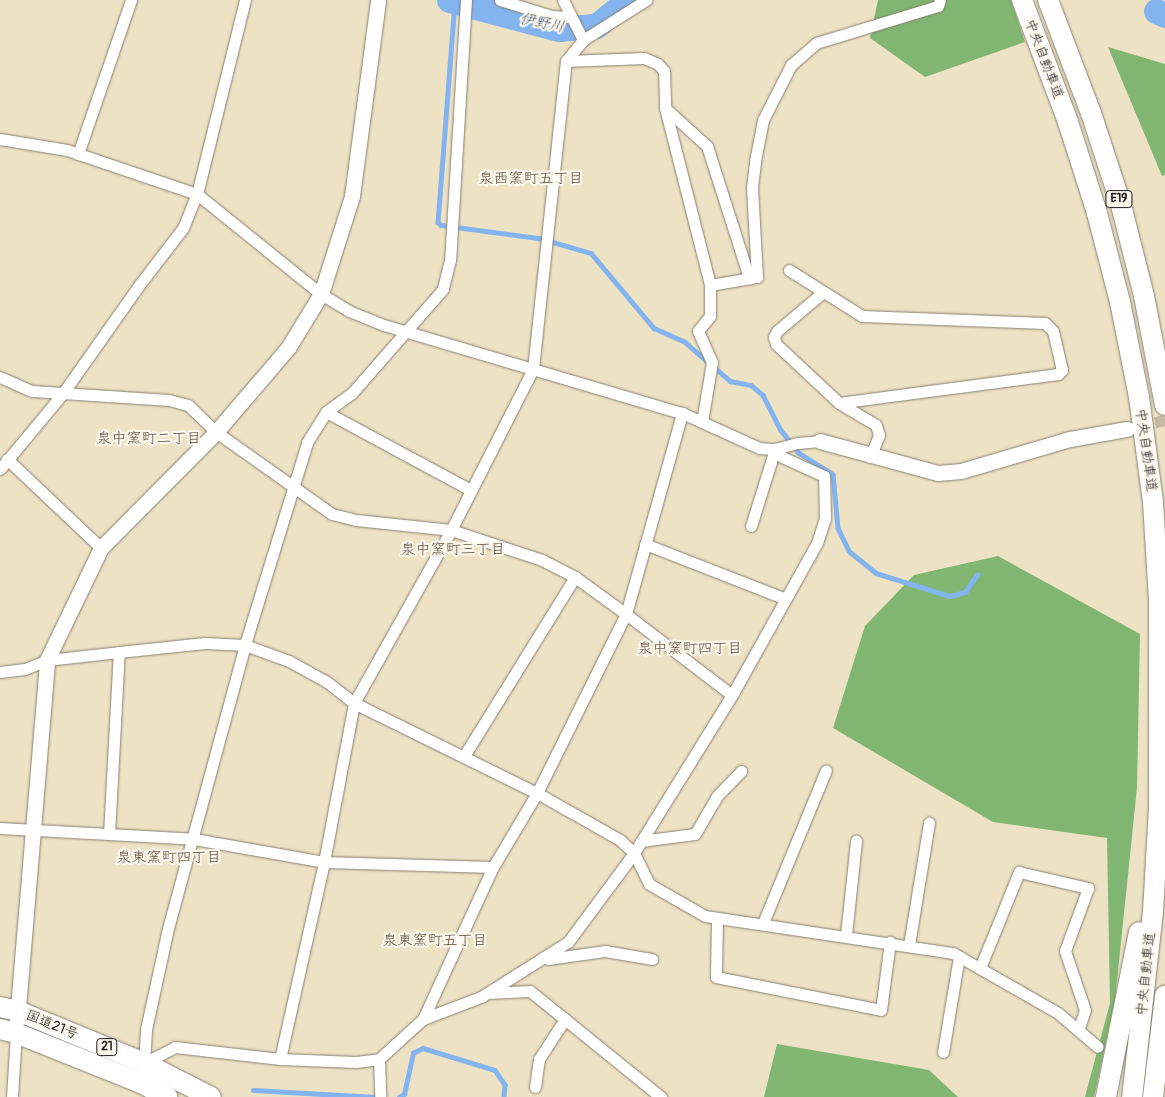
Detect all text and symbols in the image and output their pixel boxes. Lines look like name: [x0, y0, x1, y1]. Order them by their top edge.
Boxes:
water label: 伊野川: [518, 10, 566, 36]
street label: 中央自動車道: [1021, 17, 1067, 101]
district label: 泉西窯町五丁目: [479, 170, 583, 188]
road number: E19: [1105, 190, 1133, 208]
street label: 中央自動車道: [1132, 407, 1160, 493]
district label: 泉中窯町二丁目: [97, 430, 201, 448]
district label: 泉中窯町三丁目: [401, 541, 505, 559]
district label: 泉中窯町四丁目: [638, 640, 742, 658]
district label: 泉東窯町四丁目: [117, 849, 221, 867]
street label: 中央自動車道: [1133, 931, 1159, 1017]
district label: 泉東窯町五丁目: [383, 932, 487, 950]
street label: 国道21号: [23, 1007, 81, 1043]
road number: 21: [96, 1038, 118, 1056]

